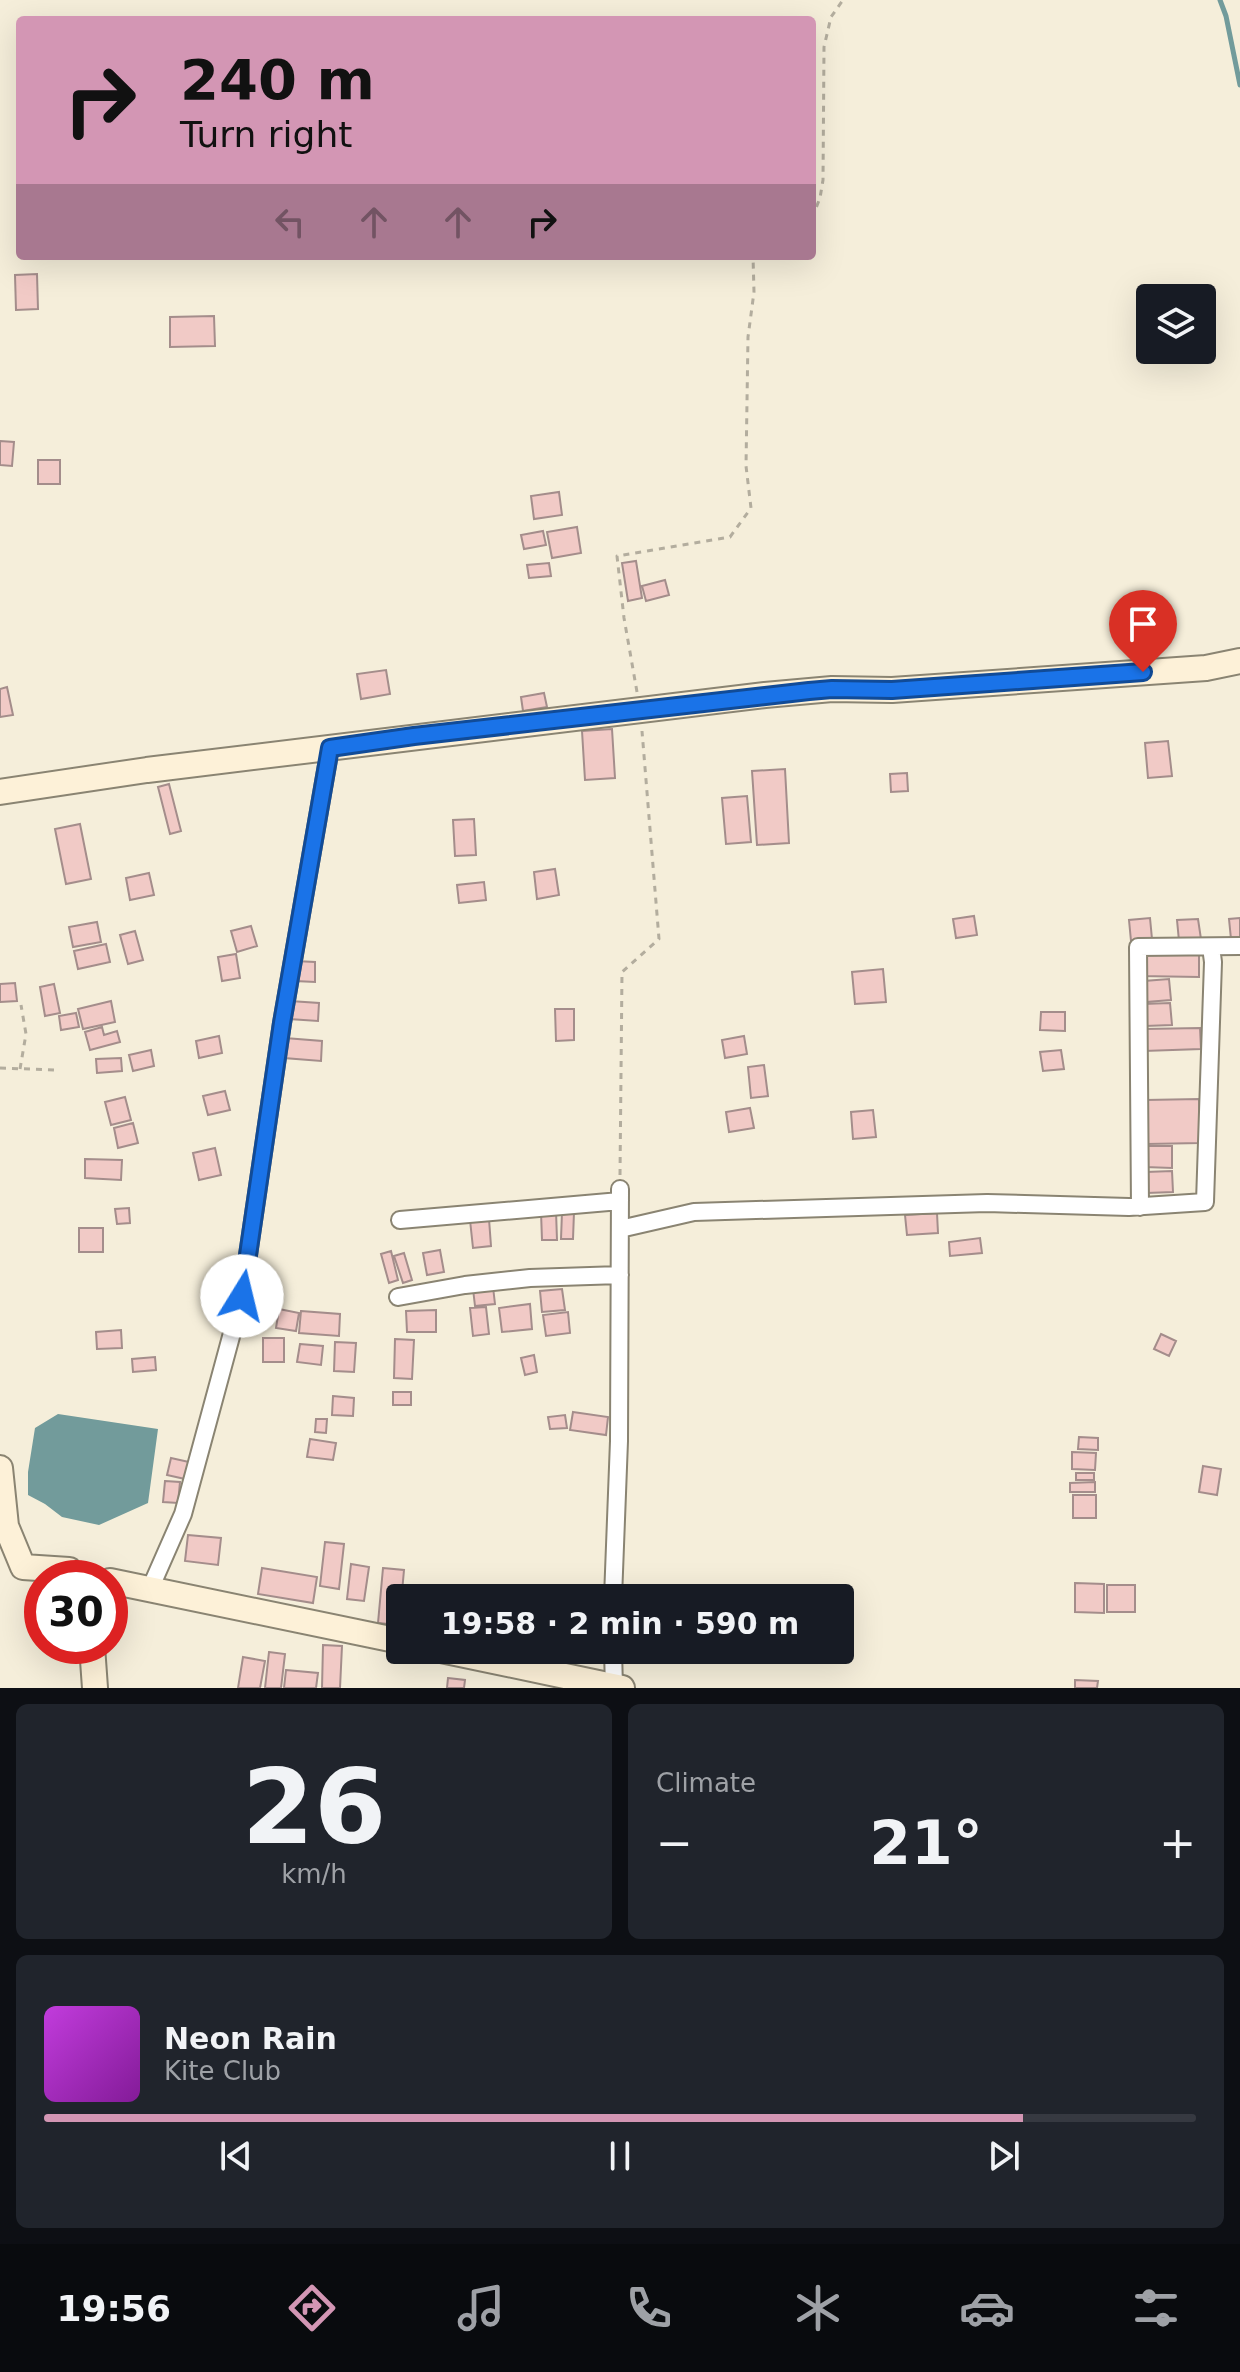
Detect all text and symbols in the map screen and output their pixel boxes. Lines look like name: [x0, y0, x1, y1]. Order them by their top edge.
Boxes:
text: 240 m: [180, 47, 375, 112]
icon: right: [48, 48, 152, 152]
text: Turn right: [180, 114, 352, 155]
icon: left: [268, 200, 312, 244]
icon: ahead: [352, 200, 396, 244]
icon: ahead: [436, 200, 480, 244]
icon: right: [520, 200, 564, 244]
map controls: [1136, 284, 1216, 364]
button: layers: [1136, 284, 1216, 364]
pin: [1109, 590, 1177, 672]
icon: arrive: [1121, 602, 1165, 646]
position arrow: [200, 1254, 284, 1338]
speed limit sign: 30: [24, 1560, 128, 1664]
text: 19:58 · 2 min · 590 m: [441, 1606, 799, 1641]
text: 26: [242, 1746, 386, 1868]
text: Climate: [656, 1768, 756, 1798]
text: 21°: [869, 1808, 983, 1878]
text: −: [656, 1817, 693, 1868]
text: +: [1159, 1817, 1196, 1868]
text: km/h: [281, 1859, 347, 1889]
text: Neon Rain: [164, 2021, 337, 2056]
text: Kite Club: [164, 2056, 281, 2086]
icon: previous: [214, 2134, 258, 2178]
icon: pause: [598, 2134, 642, 2178]
icon: next: [982, 2134, 1026, 2178]
icon: directions: [284, 2280, 340, 2336]
icon: music: [453, 2280, 509, 2336]
icon: phone: [621, 2280, 677, 2336]
icon: climate: [790, 2280, 846, 2336]
icon: car: [959, 2280, 1015, 2336]
icon: filters: [1128, 2280, 1184, 2336]
text: 19:56: [56, 2288, 171, 2329]

